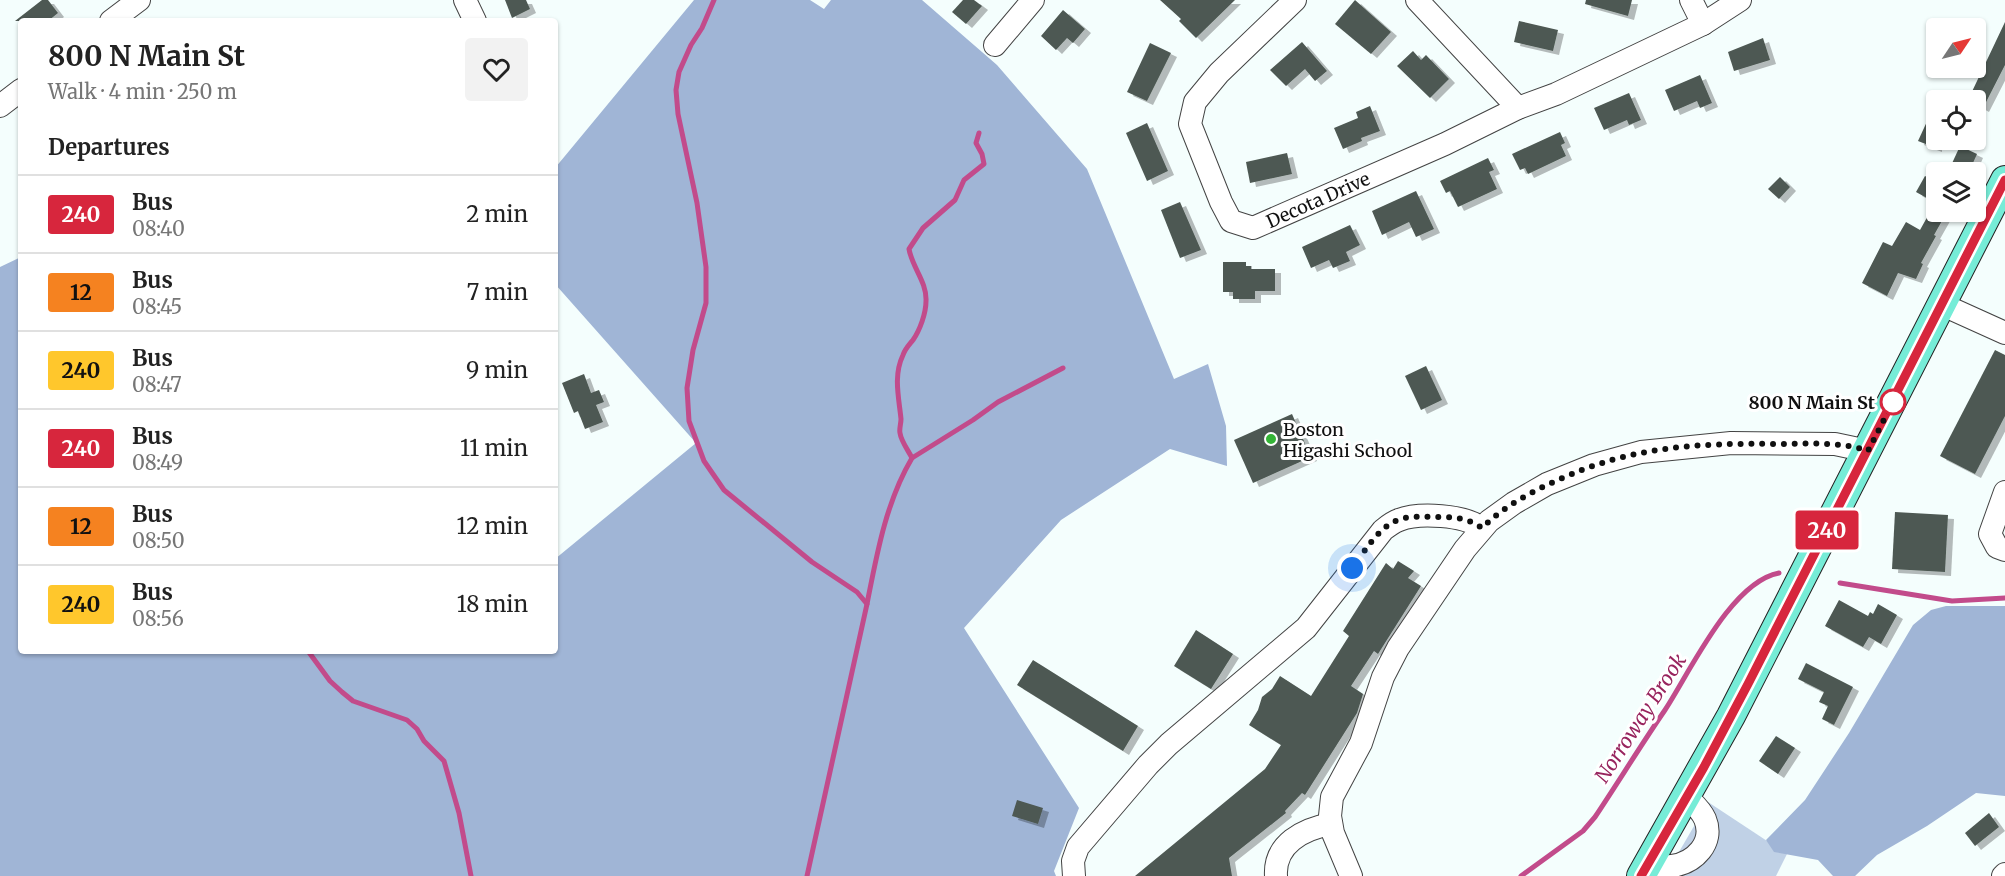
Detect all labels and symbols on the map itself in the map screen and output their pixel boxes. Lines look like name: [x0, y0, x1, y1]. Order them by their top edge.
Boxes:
north arrow: [1926, 18, 1986, 78]
street label: Decota Drive: [1263, 167, 1373, 233]
marker: 800 N Main St: [1880, 389, 1906, 415]
place label: 800 N Main St: [1748, 391, 1876, 414]
place label: Boston Higashi School: [1283, 418, 1413, 462]
marker: Boston Higashi School: [1264, 432, 1278, 446]
line badge: 240: [1792, 510, 1862, 550]
your location: [1337, 553, 1367, 583]
water label: Norroway Brook: [1589, 649, 1691, 787]

